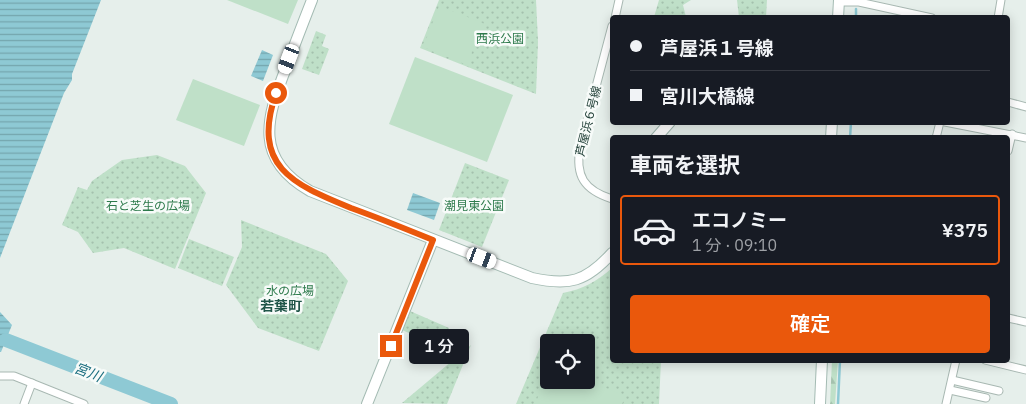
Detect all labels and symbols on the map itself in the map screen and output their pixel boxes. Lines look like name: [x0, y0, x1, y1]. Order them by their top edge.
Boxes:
park label: 西浜公園: [476, 31, 524, 46]
car: [276, 42, 301, 76]
route start: [265, 82, 287, 104]
street label: 芦屋浜６号線: [572, 84, 604, 158]
park label: 石と芝生の広場: [106, 198, 190, 213]
park label: 潮見東公園: [444, 198, 504, 213]
car: [465, 246, 498, 270]
park label: 水の広場: [266, 283, 314, 298]
district label: 若葉町: [260, 297, 302, 315]
callout: 1 分: [408, 328, 468, 364]
route end: [380, 335, 402, 357]
water label: 宮川: [72, 359, 106, 386]

